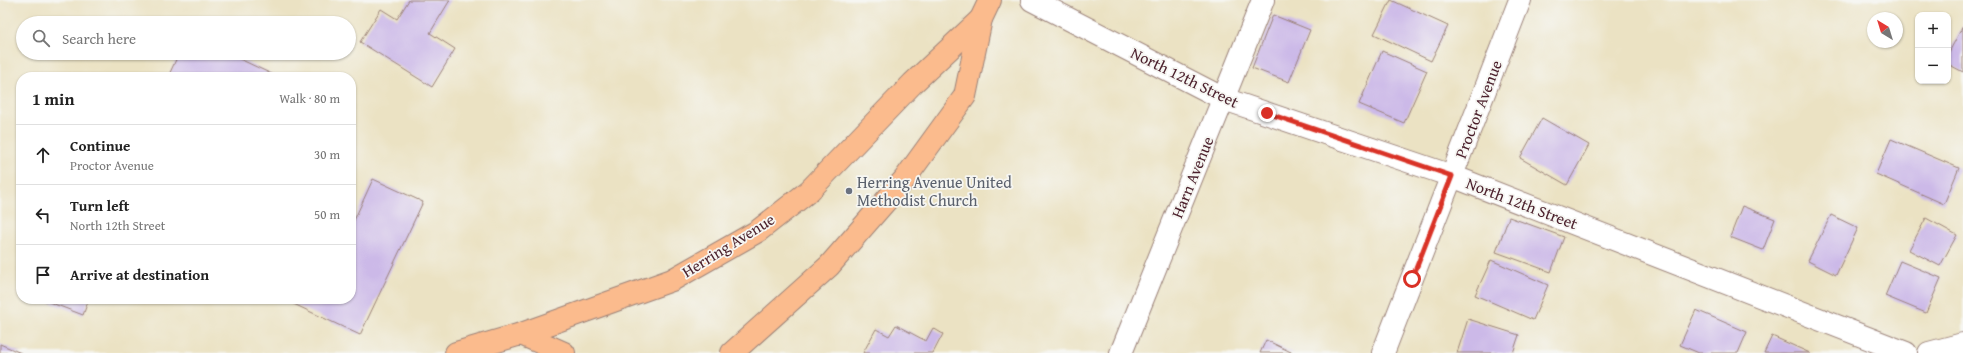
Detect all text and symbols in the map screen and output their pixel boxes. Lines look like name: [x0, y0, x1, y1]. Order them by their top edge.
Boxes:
north arrow: [1867, 12, 1903, 48]
map controls: [1915, 12, 1951, 84]
button: +: [1915, 12, 1951, 48]
search box: [16, 16, 356, 60]
icon: search: [30, 27, 52, 49]
text: Search here: [62, 28, 136, 49]
street label: North 12th Street: [1127, 40, 1243, 114]
button: −: [1915, 48, 1951, 84]
street label: Proctor Avenue: [1448, 56, 1508, 162]
text: 1 min: [32, 86, 74, 111]
text: Walk · 80 m: [279, 89, 340, 108]
route end: [1258, 104, 1276, 122]
street label: Harn Avenue: [1165, 132, 1219, 222]
text: Continue: [70, 135, 131, 156]
icon: ahead: [32, 144, 54, 166]
text: 30 m: [314, 145, 340, 164]
text: Proctor Avenue: [70, 156, 154, 175]
place label: Herring Avenue United Methodist Church: [857, 170, 1012, 212]
street label: North 12th Street: [1463, 171, 1581, 235]
marker: Herring Avenue United Methodist Church: [844, 186, 854, 196]
text: Turn left: [70, 195, 129, 216]
icon: left: [32, 204, 54, 226]
text: 50 m: [314, 205, 340, 224]
street label: Herring Avenue: [677, 207, 779, 283]
text: North 12th Street: [70, 216, 165, 235]
icon: arrive: [32, 264, 54, 286]
text: Arrive at destination: [70, 264, 209, 285]
route start: [1403, 270, 1421, 288]

